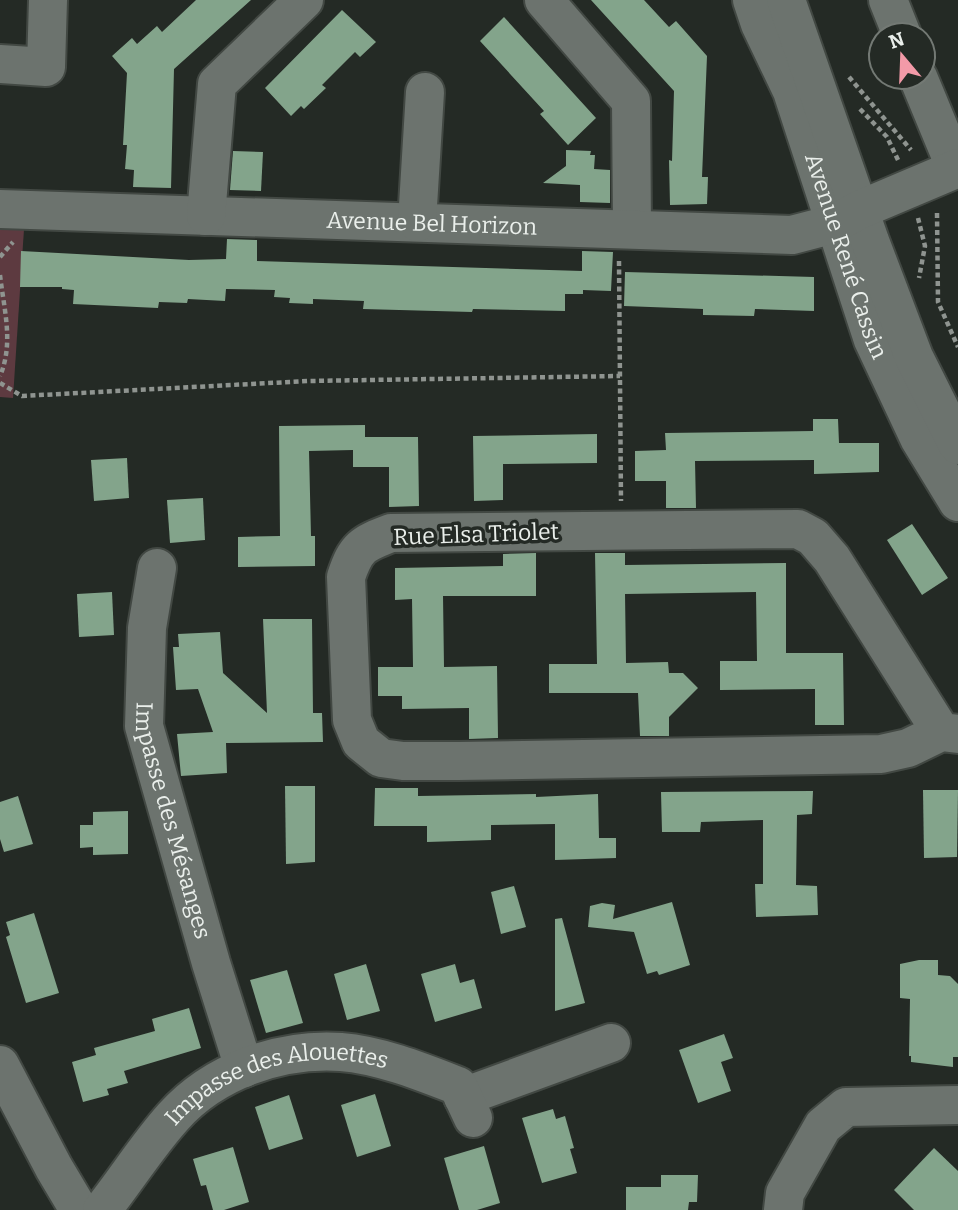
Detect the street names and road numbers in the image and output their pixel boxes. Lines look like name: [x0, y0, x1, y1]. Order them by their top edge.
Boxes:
street label: Avenue René Cassin: [799, 149, 894, 364]
street label: Avenue Bel Horizon: [326, 206, 538, 241]
street label: Rue Elsa Triolet: [393, 517, 559, 551]
street label: Impasse des Mésanges: [130, 701, 217, 942]
street label: Impasse des Alouettes: [158, 1037, 392, 1131]

